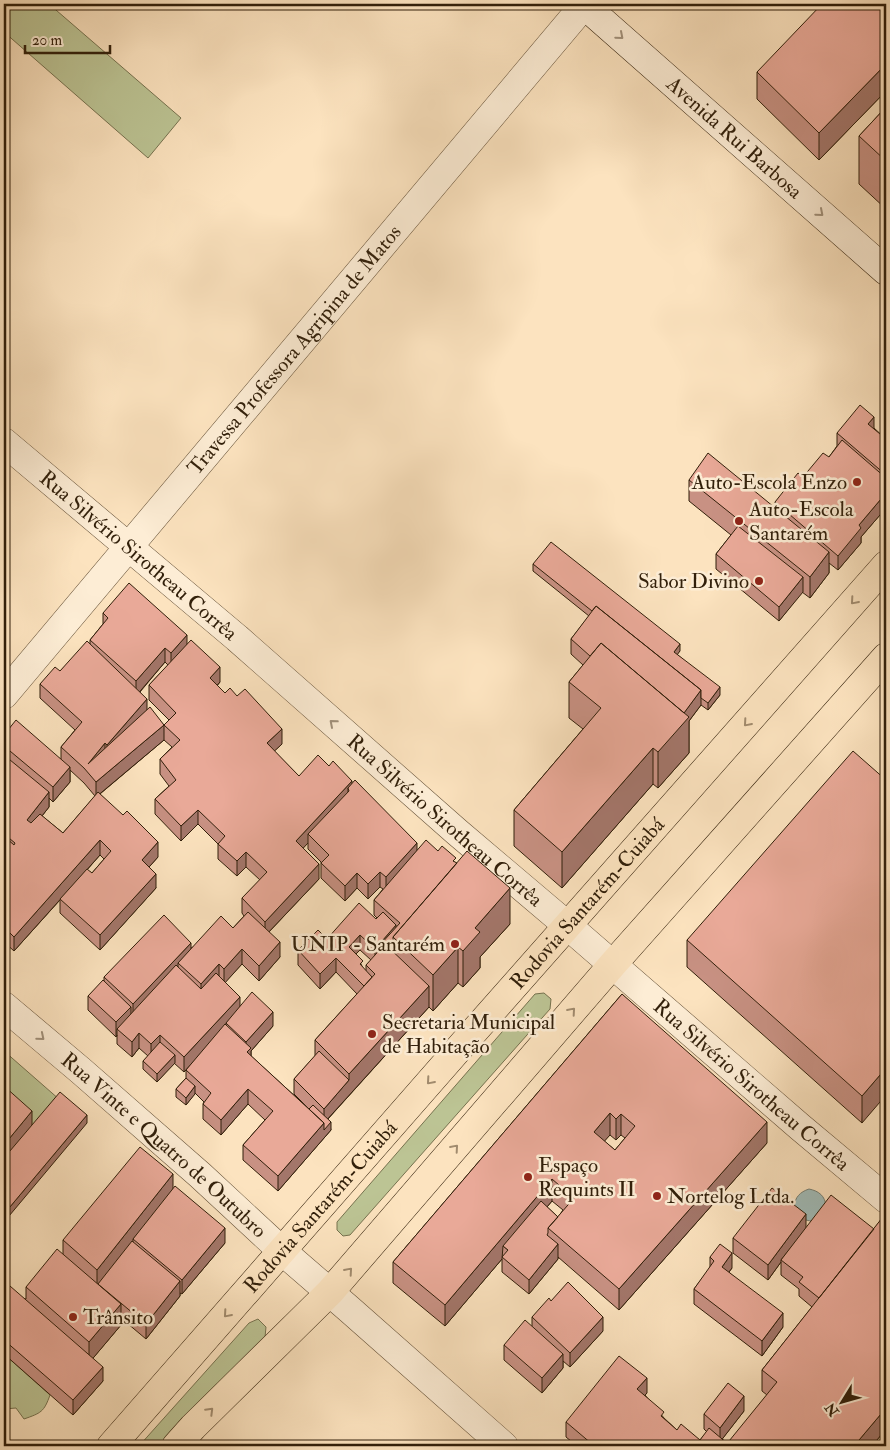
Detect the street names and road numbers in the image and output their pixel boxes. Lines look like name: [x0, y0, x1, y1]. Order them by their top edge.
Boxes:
street label: Avenida Rui Barbosa: [660, 70, 808, 205]
street label: Travessa Professora Agripina de Matos: [181, 219, 407, 481]
street label: Rua Silvério Sirotheau Corrêa: [34, 464, 244, 647]
street label: Rua Silvério Sirotheau Corrêa: [341, 728, 549, 913]
street label: Rodovia Santarém-Cuiabá: [504, 811, 670, 995]
street label: Rua Silvério Sirotheau Corrêa: [648, 993, 856, 1177]
street label: Rua Vinte e Quatro de Outubro: [55, 1046, 273, 1244]
street label: Rodovia Santarém-Cuiabá: [238, 1115, 403, 1299]

